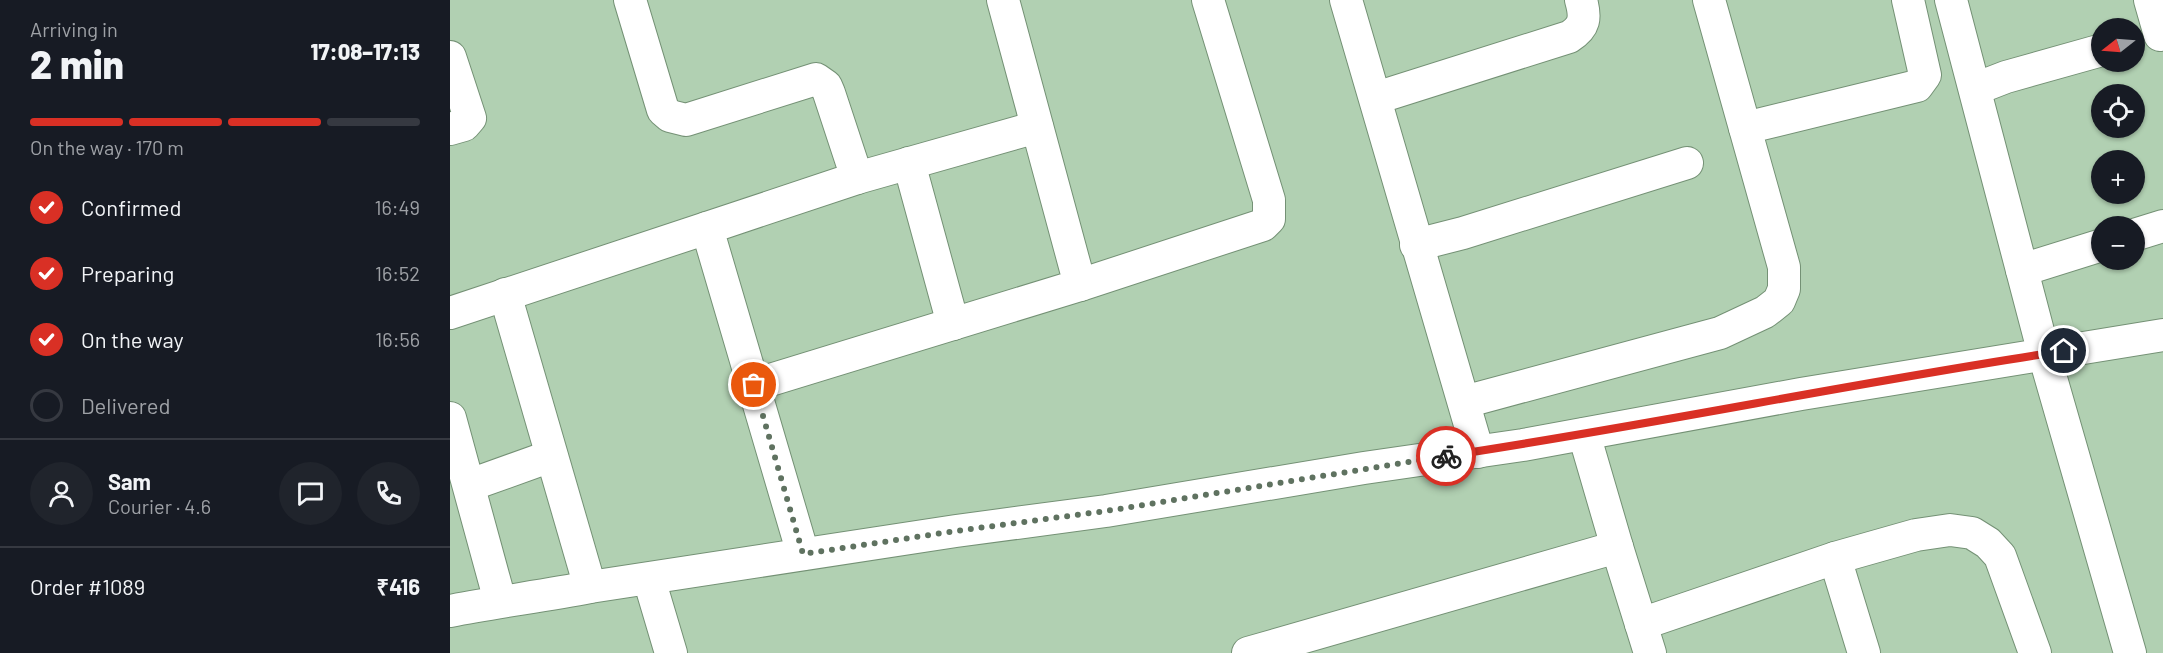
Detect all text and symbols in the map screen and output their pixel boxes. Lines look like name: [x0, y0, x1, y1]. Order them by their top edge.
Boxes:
text: Arriving in: [30, 17, 118, 41]
north arrow: [2091, 18, 2145, 72]
map controls: [2091, 18, 2145, 270]
text: 17:08–17:13: [311, 38, 420, 64]
text: 2 min: [30, 40, 124, 87]
button: locate: [2091, 84, 2145, 138]
text: On the way · 170 m: [30, 135, 184, 159]
button: +: [2091, 150, 2145, 204]
icon: check: [30, 191, 63, 224]
text: Confirmed: [81, 194, 181, 220]
text: 16:49: [374, 195, 420, 219]
button: −: [2091, 216, 2145, 270]
icon: check: [30, 257, 63, 290]
text: Preparing: [81, 260, 174, 286]
text: 16:52: [375, 261, 420, 285]
icon: check: [30, 323, 63, 356]
pin: [2038, 325, 2089, 376]
text: On the way: [81, 326, 184, 352]
text: 16:56: [375, 327, 420, 351]
icon: home: [2047, 334, 2080, 367]
pin: [728, 359, 779, 410]
icon: bag: [737, 368, 770, 401]
text: Delivered: [81, 392, 170, 418]
courier: [1416, 426, 1476, 486]
icon: bike: [1430, 440, 1463, 473]
button: person: [30, 462, 93, 525]
button: chat: [279, 462, 342, 525]
button: phone: [357, 462, 420, 525]
text: Sam: [108, 468, 151, 494]
text: Courier · 4.6: [108, 494, 211, 518]
text: Order #1089: [30, 573, 145, 599]
text: ₹416: [377, 573, 420, 599]

